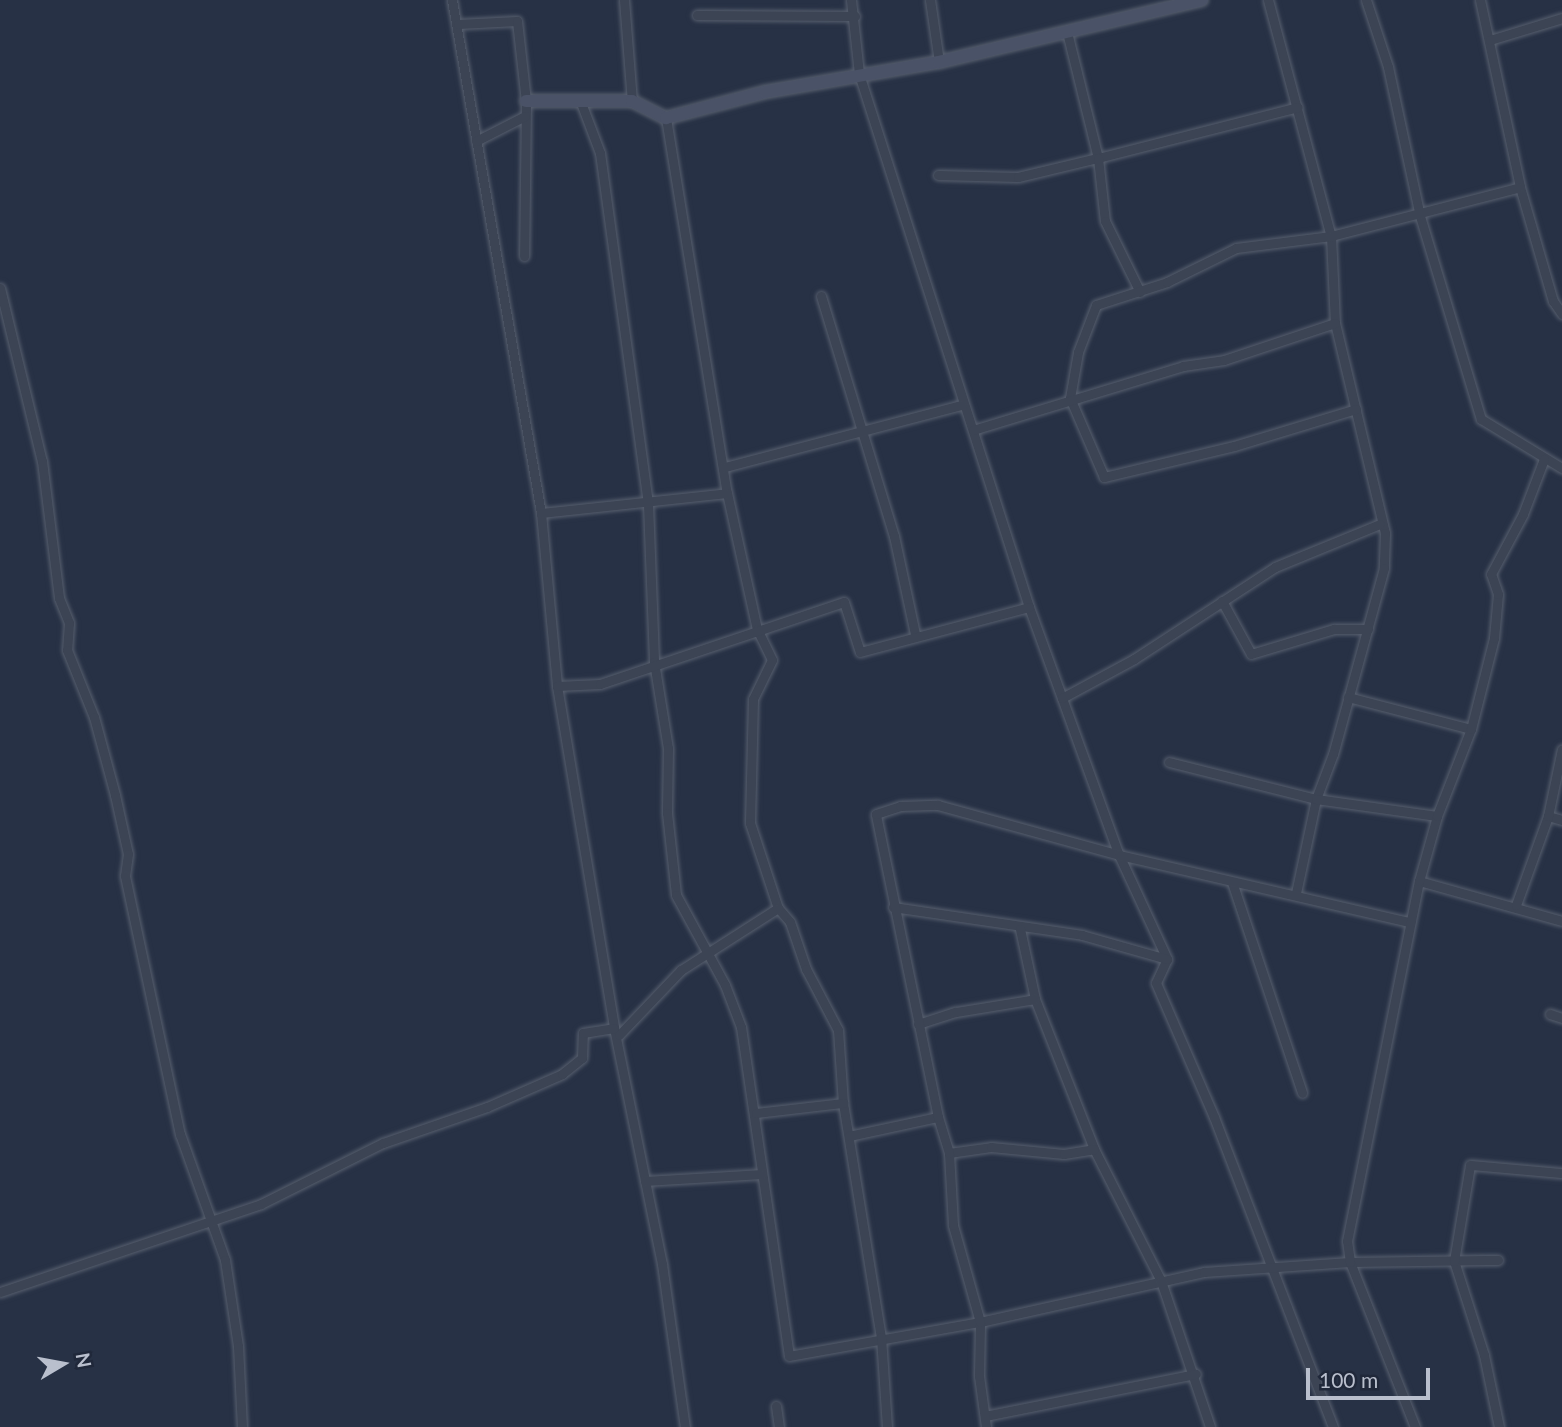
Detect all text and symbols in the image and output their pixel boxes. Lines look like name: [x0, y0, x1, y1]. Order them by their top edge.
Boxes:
north arrow: [28, 1329, 98, 1399]
text: N: [72, 1351, 97, 1369]
scale bar: [1310, 1354, 1434, 1398]
text: 100 m: [1319, 1367, 1378, 1392]

